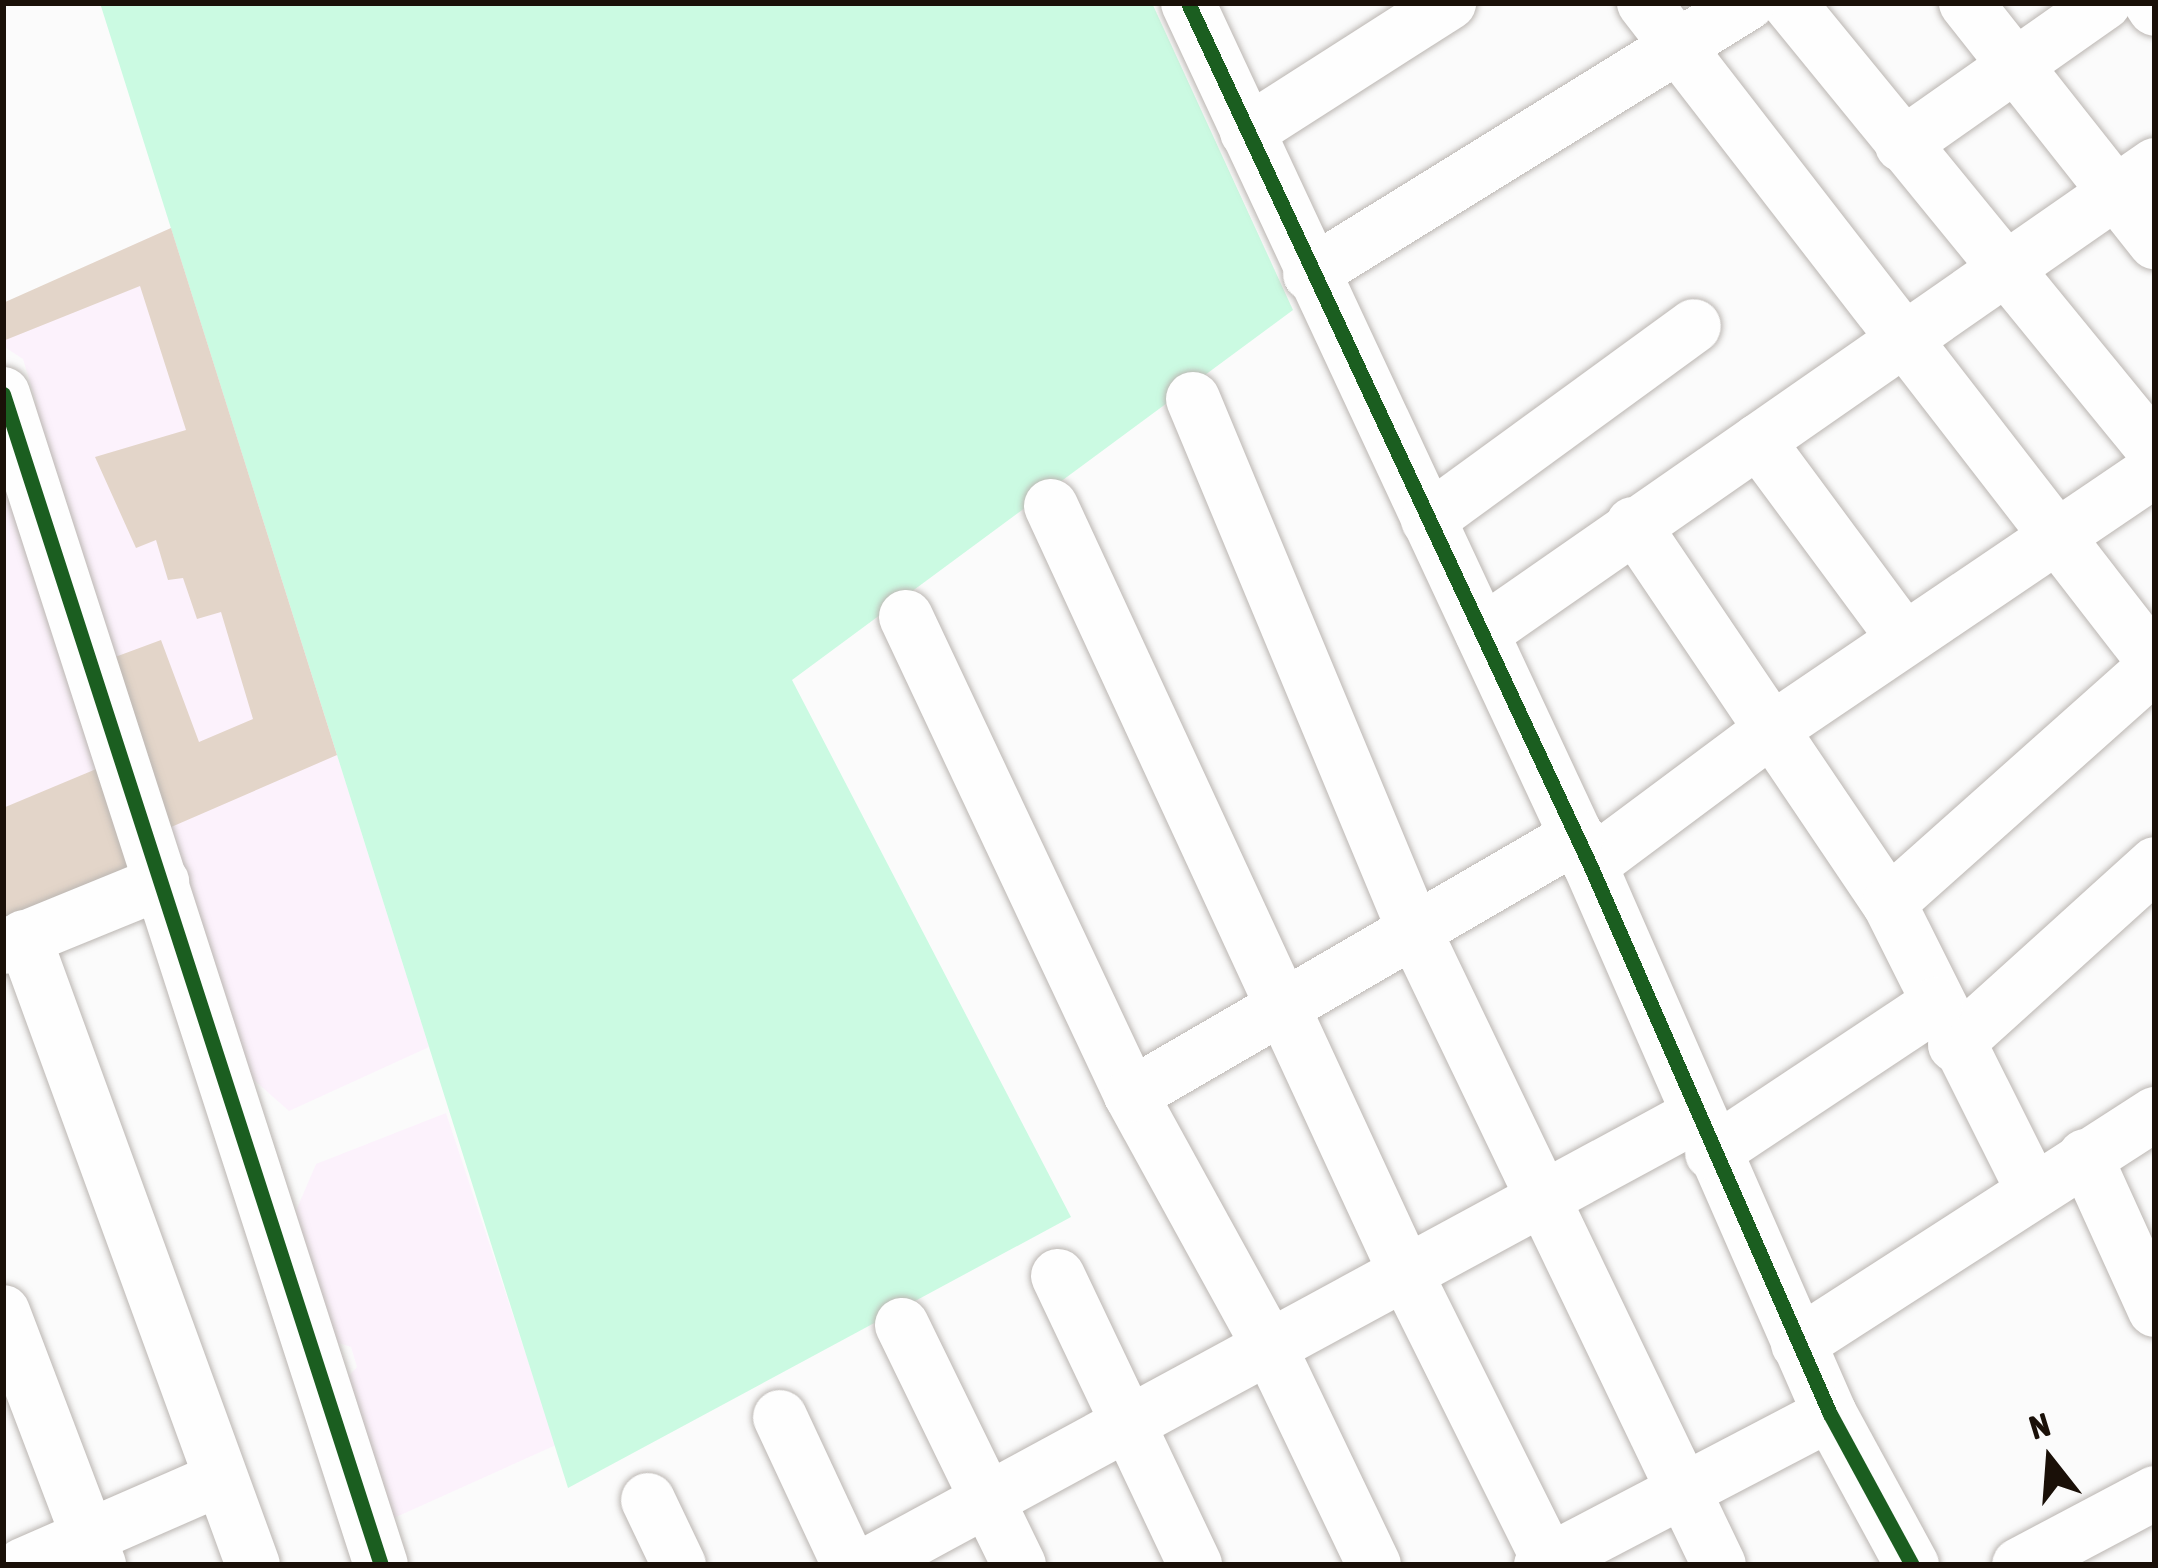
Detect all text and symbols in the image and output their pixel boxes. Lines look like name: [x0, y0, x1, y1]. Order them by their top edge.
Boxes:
north arrow: [1990, 1400, 2110, 1520]
text: N: [2025, 1405, 2054, 1447]

